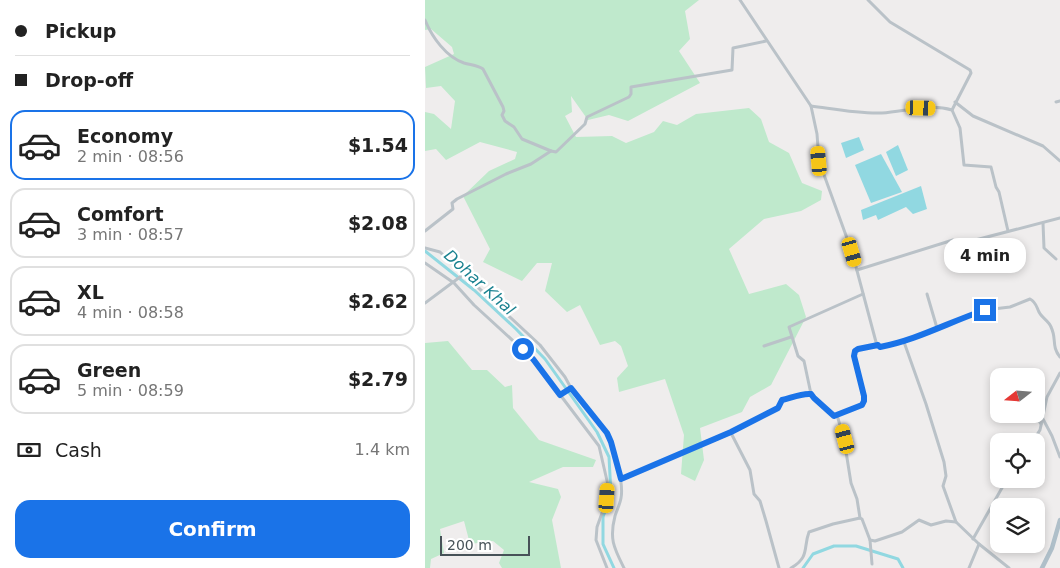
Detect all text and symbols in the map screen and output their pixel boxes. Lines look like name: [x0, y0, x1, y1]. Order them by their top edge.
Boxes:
text: Pickup: [45, 20, 116, 42]
text: Drop-off: [45, 69, 133, 91]
car: [905, 100, 936, 116]
icon: car: [17, 123, 62, 168]
text: Economy: [77, 125, 173, 147]
text: $1.54: [348, 134, 408, 156]
car: [810, 145, 827, 177]
text: 2 min · 08:56: [77, 147, 184, 166]
icon: car: [17, 201, 62, 246]
text: Comfort: [77, 203, 164, 225]
text: $2.08: [348, 212, 408, 234]
text: 3 min · 08:57: [77, 225, 184, 244]
car: [840, 236, 863, 268]
callout: 4 min: [944, 238, 1026, 272]
water label: Dohar Khal: [440, 246, 519, 319]
text: 4 min: [960, 246, 1010, 265]
icon: car: [17, 279, 62, 324]
text: XL: [77, 281, 104, 303]
text: $2.62: [348, 290, 408, 312]
route end: [974, 299, 996, 321]
text: 4 min · 08:58: [77, 303, 184, 322]
route start: [512, 338, 534, 360]
icon: car: [17, 357, 62, 402]
text: Green: [77, 359, 141, 381]
text: $2.79: [348, 368, 408, 390]
north arrow: [990, 368, 1045, 422]
map controls: [990, 368, 1045, 553]
text: 5 min · 08:59: [77, 381, 184, 400]
car: [833, 423, 856, 455]
button: locate: [990, 433, 1045, 488]
icon: cash: [15, 436, 43, 464]
text: Cash: [55, 439, 102, 461]
text: 1.4 km: [355, 440, 410, 459]
car: [598, 483, 615, 513]
button: layers: [990, 498, 1045, 553]
button: Confirm: [15, 500, 410, 558]
scale bar: [440, 533, 530, 556]
text: 200 m: [447, 537, 492, 553]

